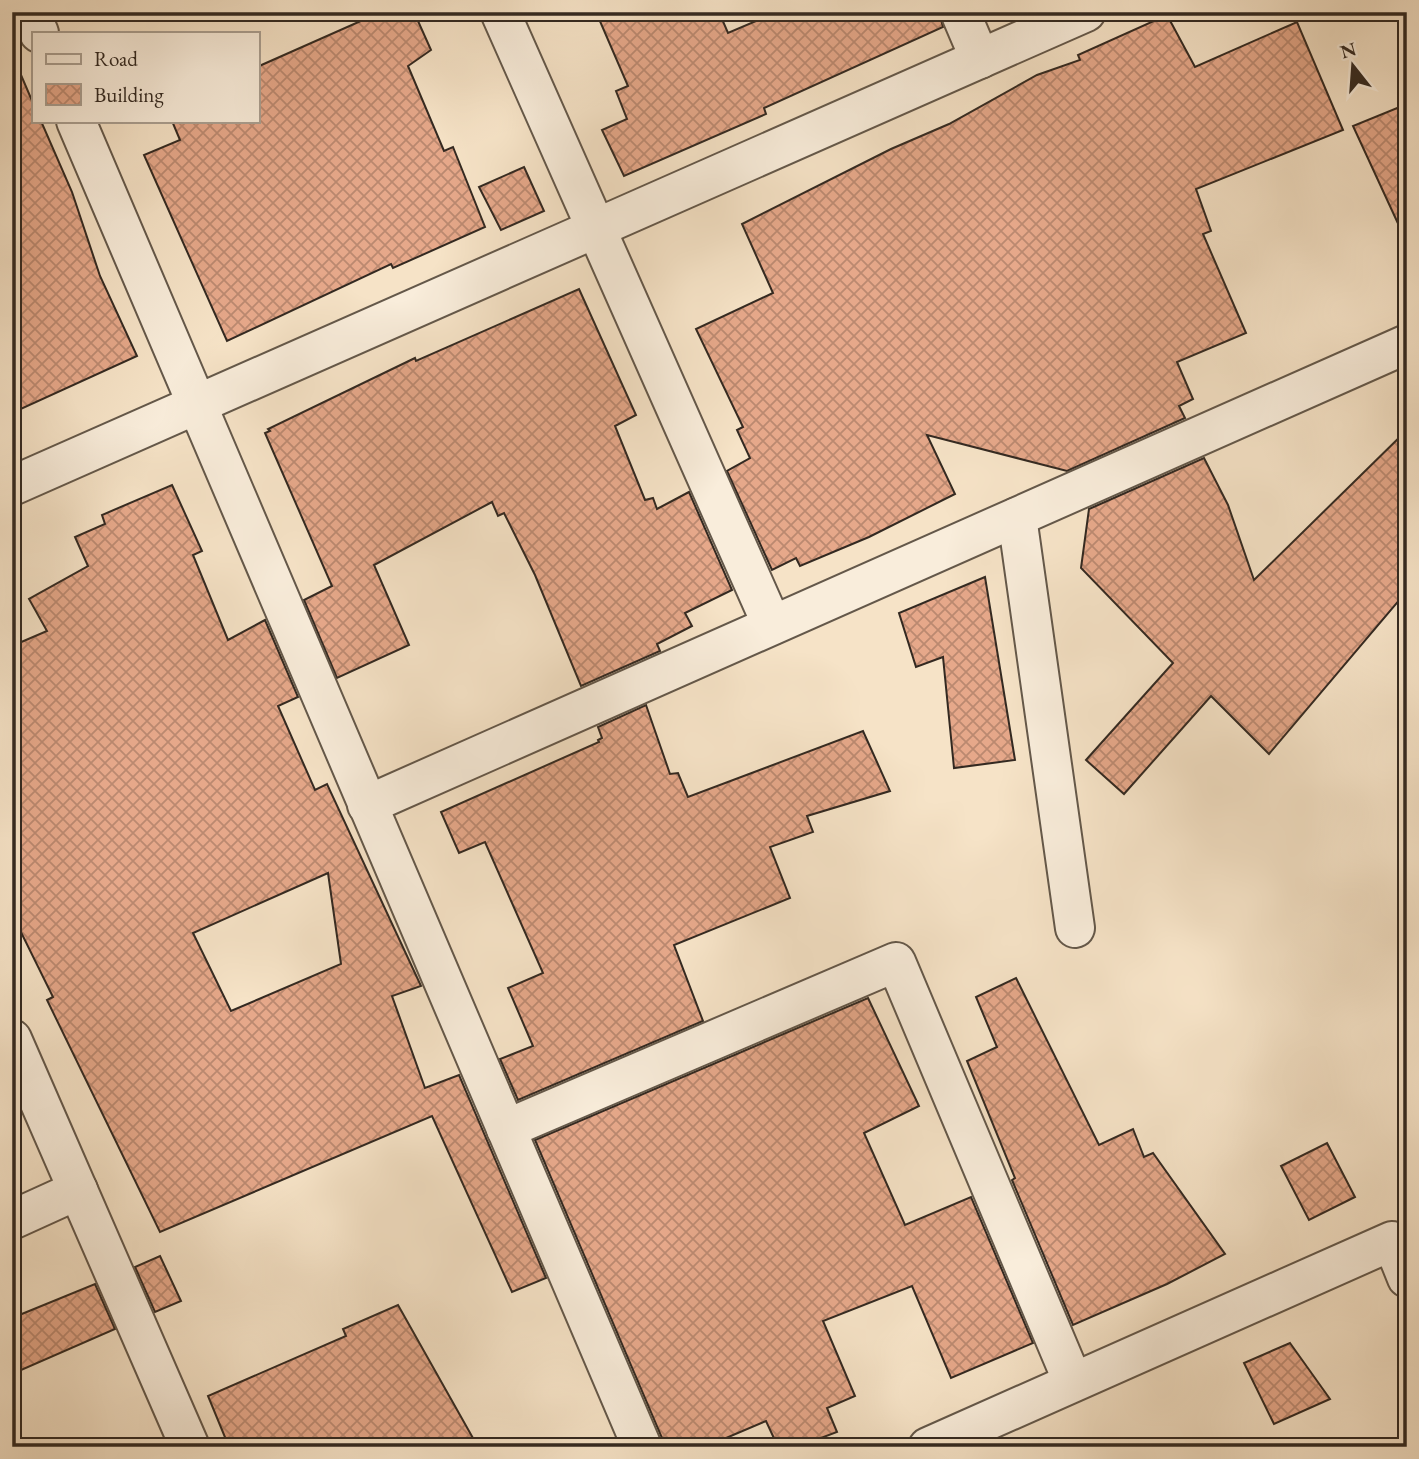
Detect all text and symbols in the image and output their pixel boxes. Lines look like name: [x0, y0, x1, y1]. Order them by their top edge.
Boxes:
legend: [32, 32, 259, 122]
north arrow: [1318, 32, 1388, 102]
text: N: [1337, 36, 1360, 64]
text: Road: [94, 45, 138, 72]
text: Building: [94, 81, 164, 108]

